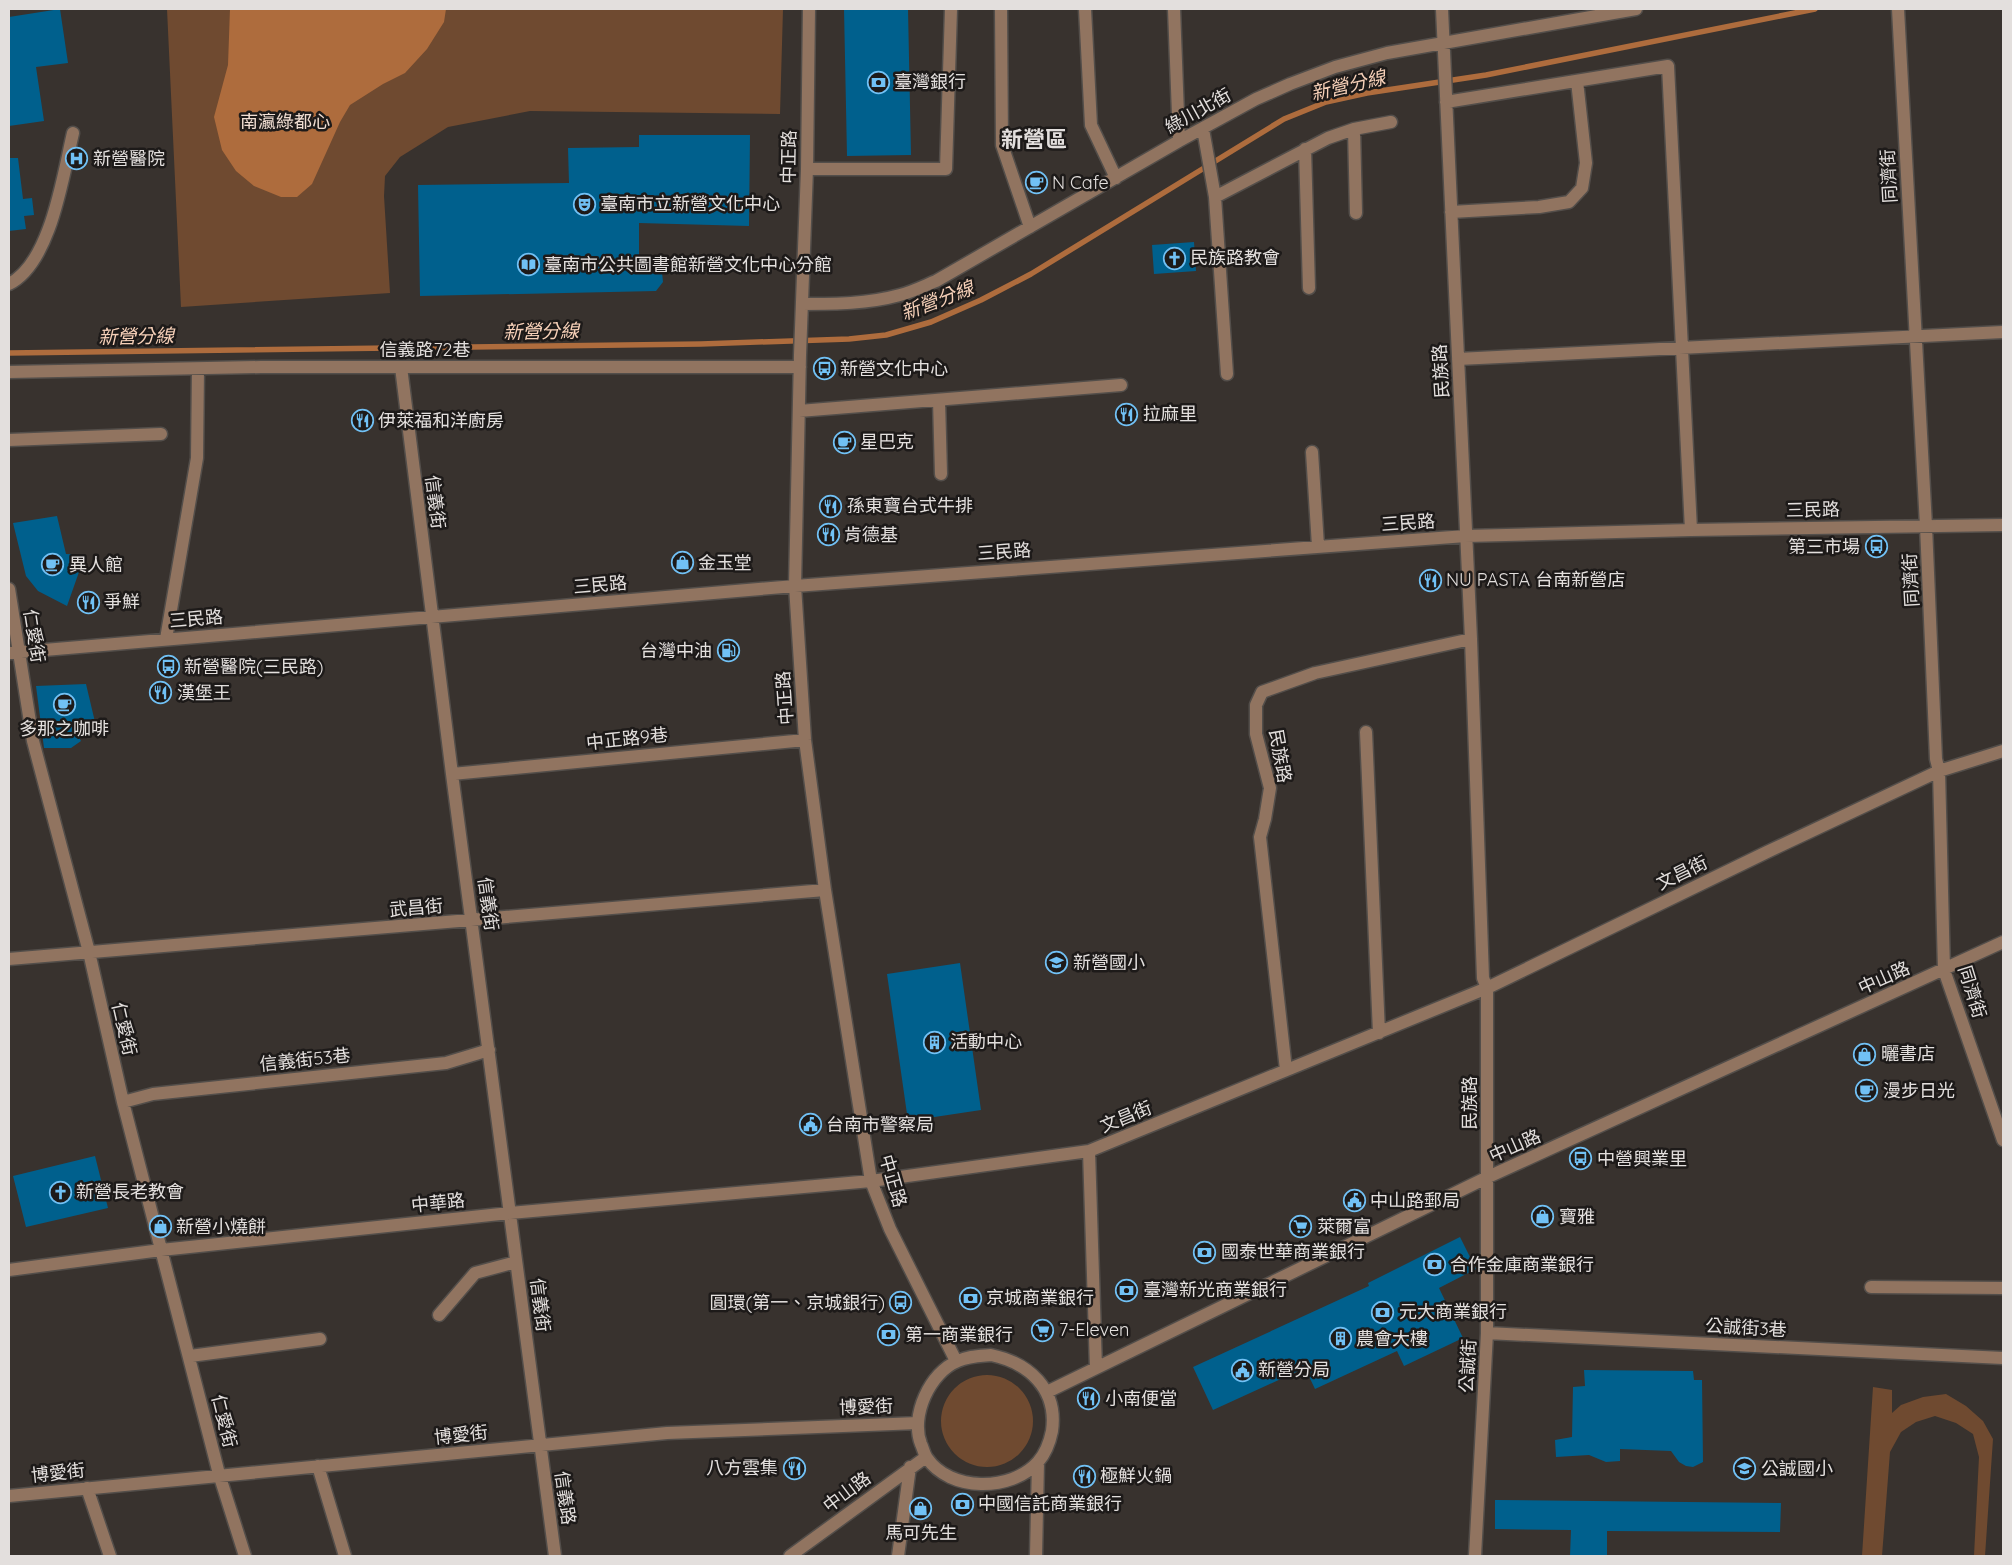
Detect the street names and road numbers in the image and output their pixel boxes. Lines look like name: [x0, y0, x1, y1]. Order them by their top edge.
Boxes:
street label: 綠川北街: [1161, 83, 1235, 138]
street label: 中正路: [777, 130, 800, 184]
street label: 同濟街: [1876, 148, 1901, 204]
street label: 信義路72巷: [379, 338, 471, 361]
street label: 民族路: [1428, 343, 1453, 399]
street label: 信義街: [421, 474, 450, 530]
street label: 三民路: [1786, 498, 1840, 521]
street label: 三民路: [1380, 509, 1436, 536]
street label: 三民路: [976, 538, 1032, 565]
street label: 同濟街: [1898, 552, 1923, 608]
street label: 三民路: [572, 571, 628, 598]
street label: 三民路: [168, 605, 224, 632]
street label: 仁愛街: [19, 607, 50, 664]
street label: 中正路: [771, 670, 798, 726]
street label: 中正路9巷: [585, 723, 669, 754]
street label: 民族路: [1264, 727, 1297, 784]
street label: 文昌街: [1652, 850, 1711, 895]
street label: 信義街: [473, 876, 504, 932]
street label: 武昌街: [388, 894, 444, 921]
street label: 中山路: [1854, 956, 1913, 999]
street label: 同濟街: [1954, 963, 1991, 1021]
street label: 仁愛街: [107, 1000, 142, 1058]
street label: 信義街53巷: [258, 1043, 352, 1076]
street label: 民族路: [1458, 1076, 1481, 1130]
street label: 文昌街: [1096, 1096, 1155, 1137]
street label: 中山路: [1485, 1124, 1544, 1167]
street label: 中正路: [875, 1152, 912, 1210]
street label: 中華路: [410, 1188, 466, 1217]
street label: 信義街: [526, 1277, 555, 1333]
street label: 公誠街3巷: [1705, 1314, 1787, 1341]
street label: 公誠街: [1455, 1338, 1480, 1394]
street label: 仁愛街: [207, 1392, 242, 1450]
street label: 博愛街: [839, 1394, 893, 1419]
street label: 博愛街: [433, 1420, 489, 1449]
street label: 博愛街: [30, 1458, 86, 1487]
street label: 中山路: [818, 1466, 875, 1517]
street label: 信義路: [550, 1470, 581, 1526]

